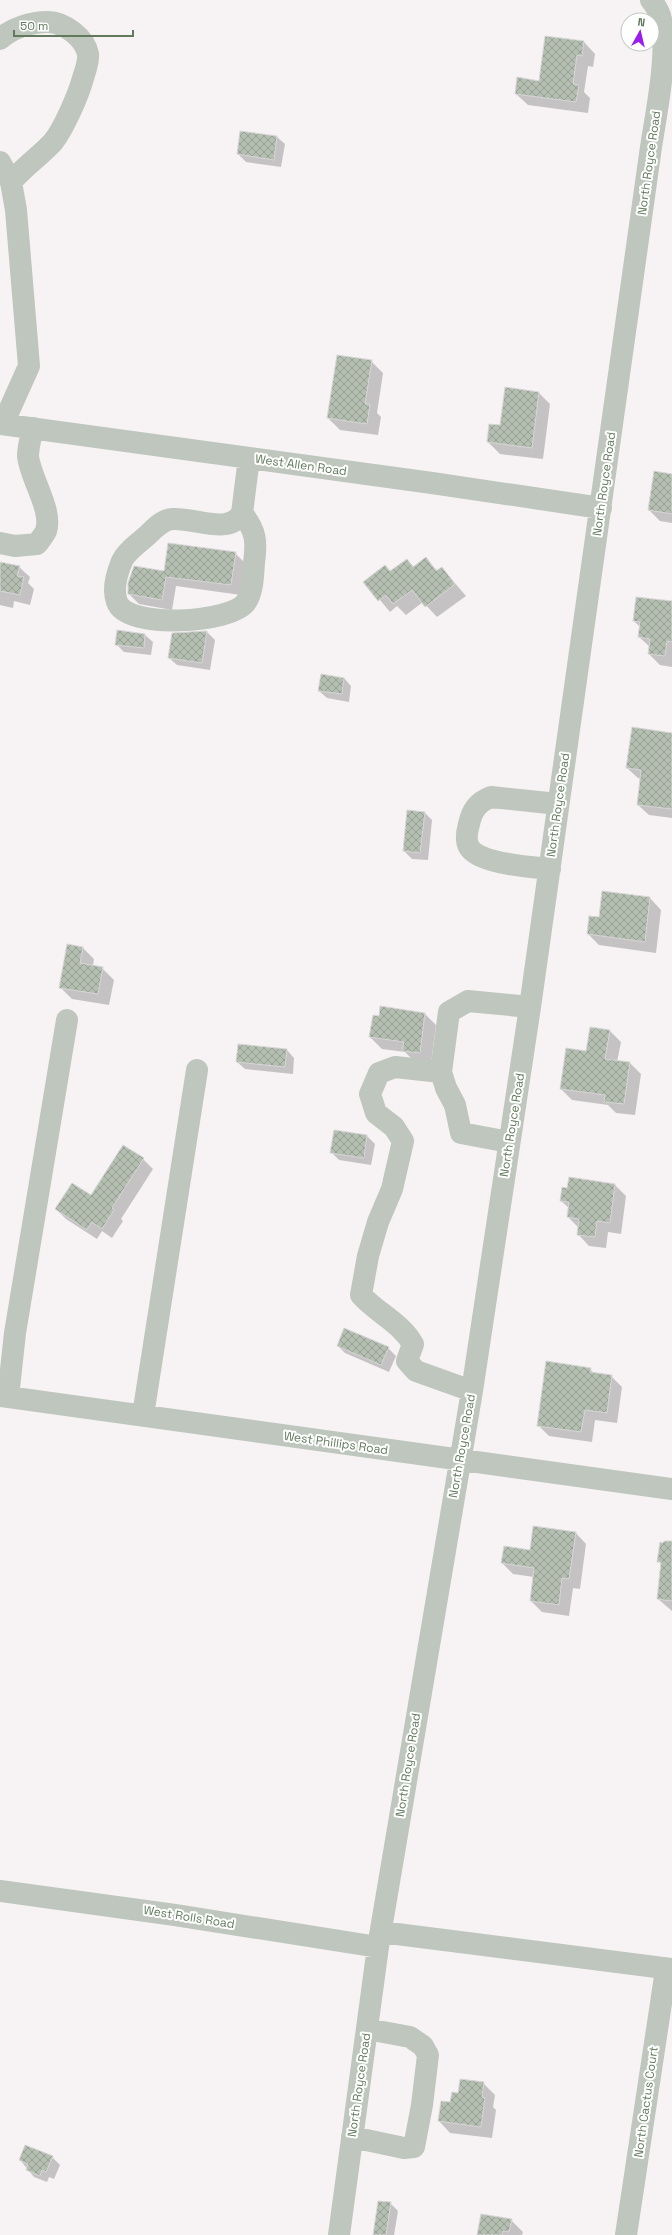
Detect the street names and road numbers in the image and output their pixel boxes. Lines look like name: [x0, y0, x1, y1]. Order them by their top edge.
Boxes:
street label: North Royce Road: [634, 110, 664, 216]
street label: North Royce Road: [589, 431, 619, 537]
street label: West Allen Road: [254, 451, 348, 479]
street label: North Royce Road: [543, 752, 573, 858]
street label: North Royce Road: [496, 1072, 528, 1178]
street label: North Royce Road: [445, 1393, 479, 1499]
street label: West Phillips Road: [283, 1428, 389, 1458]
street label: North Royce Road: [392, 1712, 424, 1818]
street label: West Rolls Road: [142, 1902, 236, 1932]
street label: North Royce Road: [344, 2032, 374, 2138]
street label: North Cactus Court: [630, 2045, 662, 2159]

